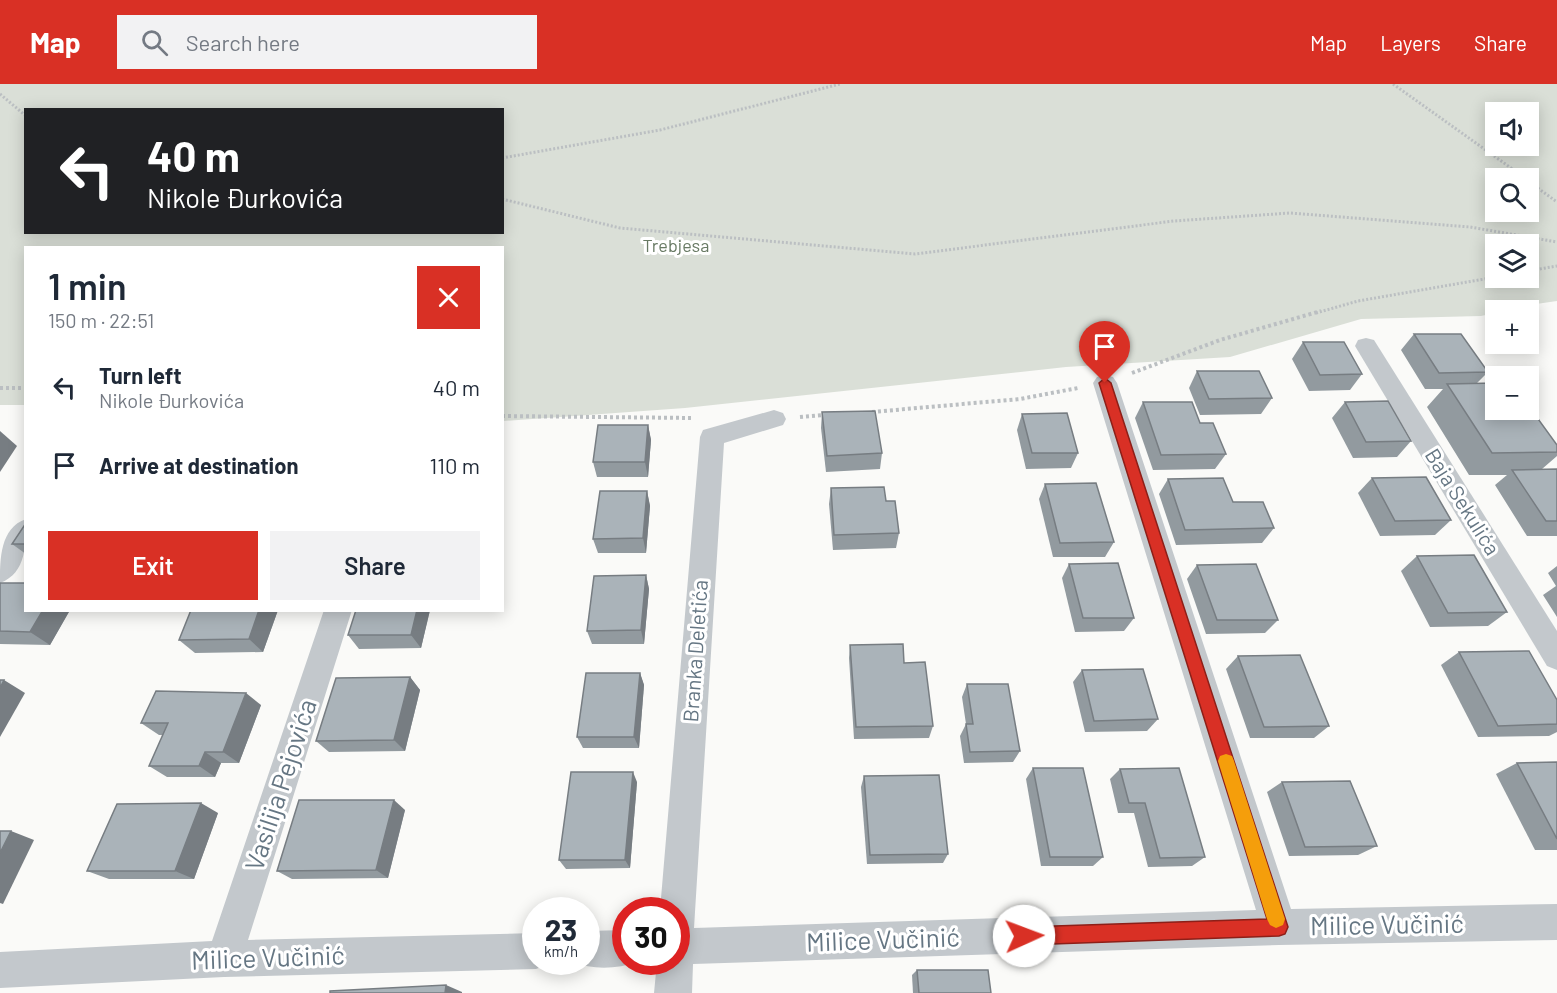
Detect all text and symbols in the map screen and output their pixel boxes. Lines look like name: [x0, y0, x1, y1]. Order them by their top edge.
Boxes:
search box: [117, 15, 537, 69]
text: Map: [30, 25, 81, 59]
icon: search: [138, 26, 171, 59]
text: Search here: [186, 29, 300, 55]
text: Map: [1310, 30, 1347, 55]
text: Layers: [1380, 30, 1441, 55]
text: Share: [1474, 30, 1527, 55]
map controls: [1485, 102, 1539, 420]
button: sound: [1485, 102, 1539, 156]
text: 40 m: [147, 130, 240, 180]
icon: left: [48, 132, 126, 210]
button: search: [1485, 168, 1539, 222]
text: Nikole Đurkovića: [147, 181, 343, 213]
park label: Trebjesa: [643, 234, 709, 256]
button: layers: [1485, 234, 1539, 288]
text: 1 min: [48, 264, 127, 307]
button: close: [417, 266, 480, 329]
button: +: [1485, 300, 1539, 354]
text: 150 m · 22:51: [48, 308, 154, 332]
pin: [1079, 321, 1130, 383]
icon: arrive: [1088, 330, 1121, 363]
text: Turn left: [99, 362, 182, 388]
button: −: [1485, 366, 1539, 420]
icon: left: [48, 371, 81, 404]
text: 40 m: [433, 374, 480, 400]
text: Nikole Đurkovića: [99, 388, 244, 412]
street label: Baja Sekulića: [1421, 443, 1506, 559]
icon: arrive: [48, 449, 81, 482]
text: Arrive at destination: [99, 452, 298, 478]
text: 110 m: [430, 452, 480, 478]
button: Exit: [48, 531, 258, 600]
button: Share: [270, 531, 480, 600]
street label: Branka Deletića: [677, 579, 712, 723]
street label: Vasilija Pejovića: [237, 695, 322, 874]
speed limit sign: 30: [612, 897, 690, 975]
position arrow: [992, 904, 1056, 968]
street label: Milice Vučinić: [1310, 907, 1464, 940]
text: 23: [545, 911, 577, 947]
street label: Milice Vučinić: [806, 920, 960, 957]
street label: Milice Vučinić: [191, 938, 345, 975]
text: km/h: [544, 942, 578, 960]

